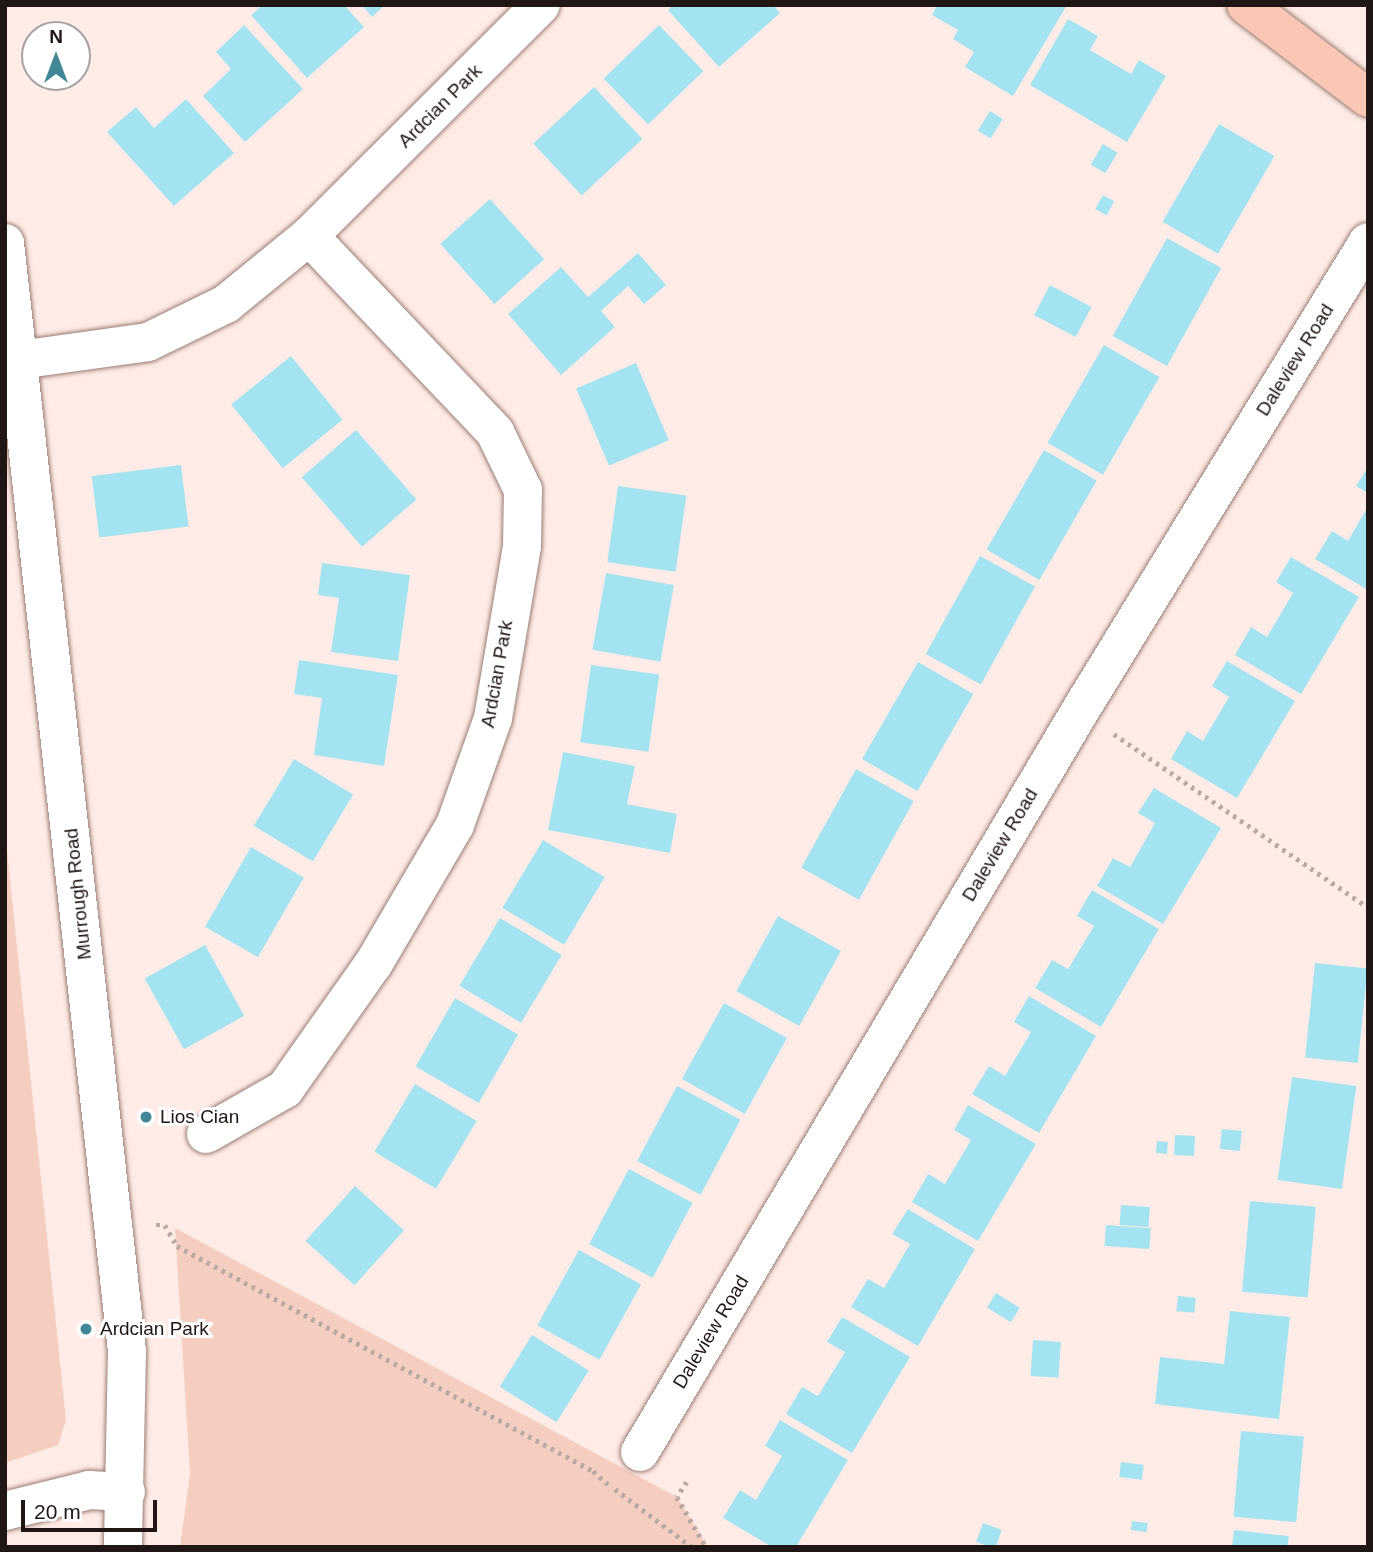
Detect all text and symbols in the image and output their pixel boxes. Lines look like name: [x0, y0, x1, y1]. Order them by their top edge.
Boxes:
north arrow: [21, 21, 91, 91]
text: N: [49, 26, 63, 47]
street label: Ardcian Park: [393, 59, 487, 153]
street label: Daleview Road: [1251, 300, 1339, 420]
street label: Ardcian Park: [476, 618, 518, 730]
street label: Daleview Road: [957, 784, 1043, 906]
street label: Murrough Road: [60, 827, 96, 961]
place label: Lios Cian: [160, 1106, 239, 1128]
marker: Lios Cian: [138, 1109, 154, 1125]
street label: Daleview Road: [668, 1271, 754, 1393]
place label: Ardcian Park: [100, 1318, 209, 1340]
marker: Ardcian Park: [78, 1321, 94, 1337]
scale bar: [24, 1486, 161, 1530]
text: 20 m: [34, 1500, 81, 1523]

